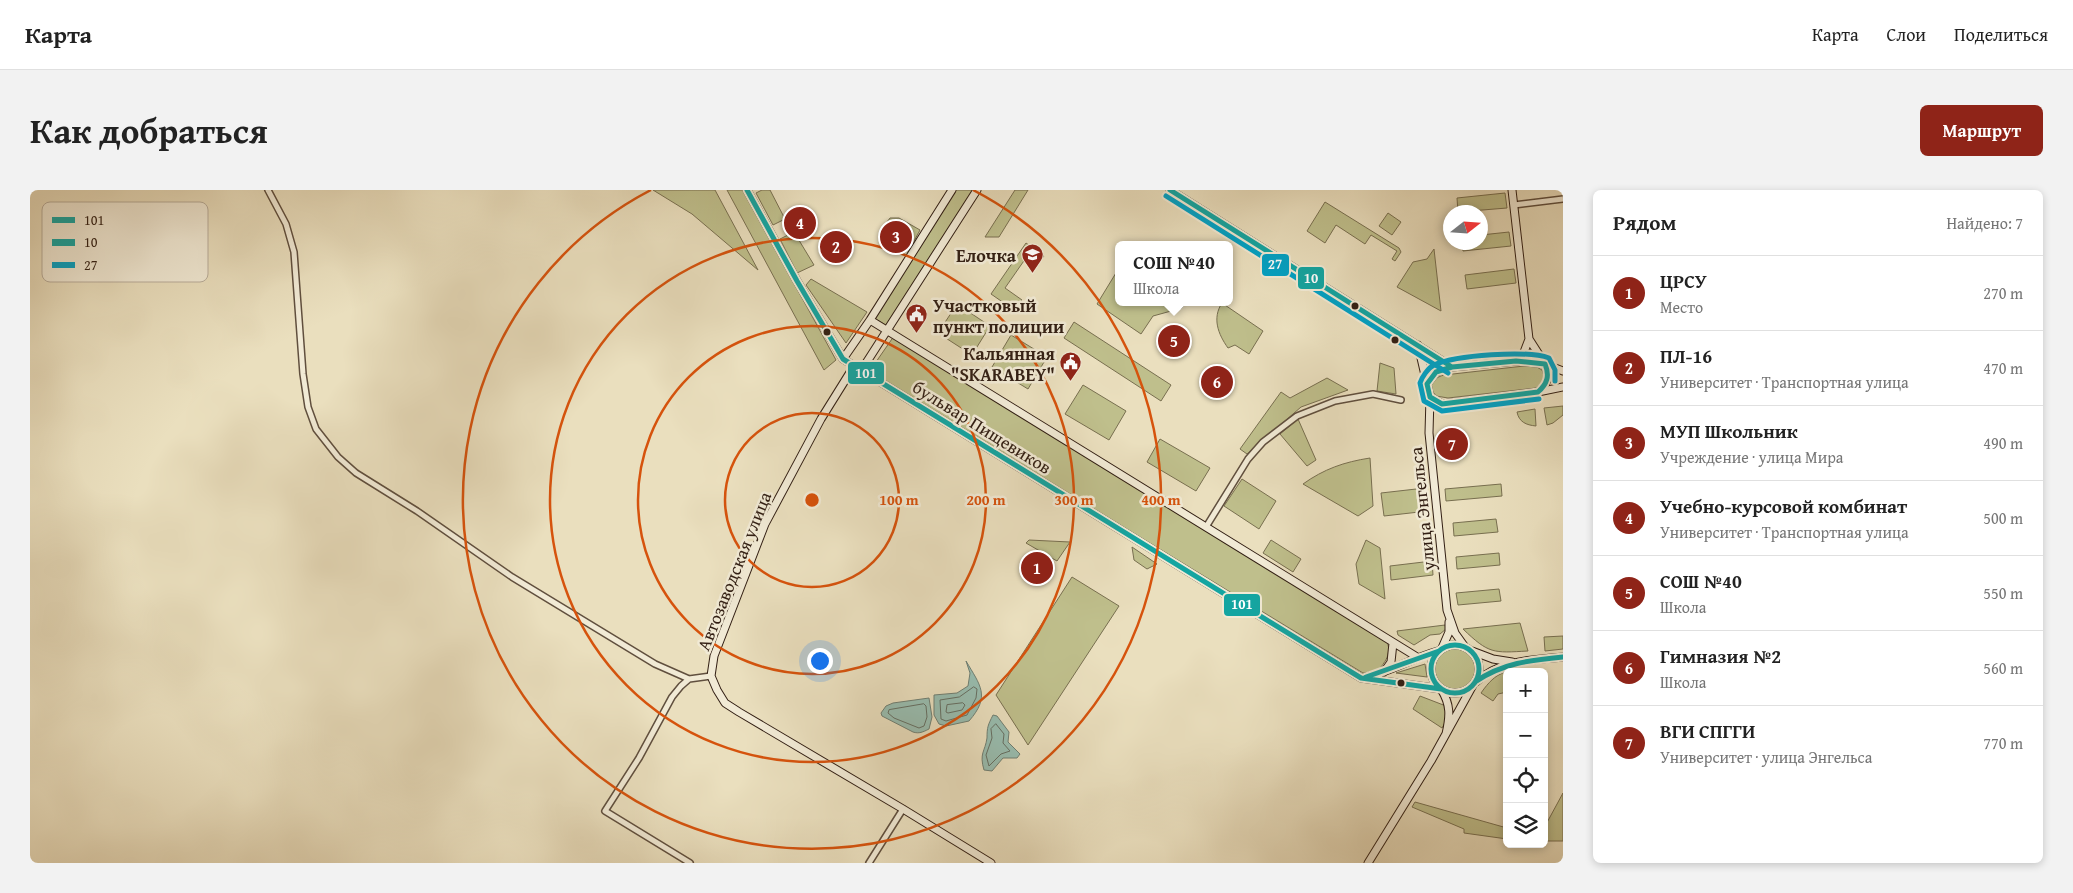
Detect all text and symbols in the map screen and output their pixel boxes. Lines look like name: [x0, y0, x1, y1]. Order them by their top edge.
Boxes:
text: Карта: [25, 17, 92, 52]
text: Карта: [1812, 21, 1859, 48]
text: Слои: [1887, 21, 1926, 48]
text: Поделиться: [1954, 21, 2048, 48]
text: Как добраться: [30, 105, 268, 156]
button: Маршрут: [1920, 105, 2043, 156]
legend: [42, 202, 208, 282]
pin: 4: [784, 204, 816, 242]
north arrow: [1443, 205, 1488, 250]
text: Рядом: [1613, 207, 1676, 238]
text: 101: [84, 210, 104, 230]
text: Найдено: 7: [1946, 211, 2023, 235]
pin: 3: [880, 218, 912, 256]
pin: 2: [820, 228, 852, 266]
text: 10: [84, 232, 98, 252]
popup: [1115, 241, 1233, 306]
place label: Елочка: [956, 242, 1017, 269]
school or university icon: Елочка: [1020, 243, 1044, 274]
text: СОШ №40: [1133, 248, 1215, 276]
line badge: 27: [1261, 253, 1290, 277]
text: 27: [1268, 254, 1282, 274]
text: 27: [84, 255, 98, 275]
line badge: 10: [1297, 266, 1325, 290]
text: ЦРСУ: [1660, 267, 1707, 295]
text: 10: [1304, 268, 1318, 288]
text: Школа: [1133, 276, 1179, 300]
text: 1: [1625, 281, 1633, 305]
text: 270 m: [1983, 281, 2023, 305]
place label: Участковый пункт полиции: [933, 292, 1064, 340]
text: Место: [1660, 295, 1703, 319]
unlabelled marker: [1350, 301, 1360, 311]
public building icon: Участковый пункт полиции: [905, 303, 929, 334]
pin: 5: [1158, 322, 1190, 360]
unlabelled marker: [822, 327, 832, 337]
unlabelled marker: [1390, 335, 1400, 345]
place label: Кальянная "SKARABEY": [951, 340, 1055, 388]
text: ПЛ-16: [1660, 342, 1712, 370]
public building icon: Кальянная "SKARABEY": [1059, 351, 1083, 382]
text: 2: [1625, 356, 1633, 380]
text: 470 m: [1983, 356, 2023, 380]
line badge: 101: [847, 361, 885, 385]
text: 101: [855, 363, 877, 383]
pin: 6: [1201, 363, 1233, 401]
text: Университет · Транспортная улица: [1660, 370, 1909, 394]
street label: бульвар Пищевиков: [907, 373, 1057, 481]
text: МУП Школьник: [1660, 417, 1798, 445]
pin: 7: [1436, 425, 1468, 463]
text: 3: [1625, 431, 1633, 455]
text: 490 m: [1983, 431, 2023, 455]
street label: улица Энгельса: [1402, 445, 1442, 573]
text: Учреждение · улица Мира: [1660, 445, 1843, 469]
street label: Автозаводская улица: [690, 487, 778, 655]
text: 100 m: [879, 489, 919, 510]
text: 200 m: [966, 489, 1006, 510]
text: 300 m: [1054, 489, 1094, 510]
text: 400 m: [1141, 489, 1181, 510]
centre of rings: [803, 491, 821, 509]
text: Учебно-курсовой комбинат: [1660, 492, 1907, 520]
text: 4: [1625, 506, 1633, 530]
text: 500 m: [1983, 506, 2023, 530]
text: Университет · Транспортная улица: [1660, 520, 1909, 544]
pin: 1: [1021, 549, 1053, 587]
text: СОШ №40: [1660, 567, 1742, 595]
text: 5: [1625, 581, 1633, 605]
text: 550 m: [1983, 581, 2023, 605]
line badge: 101: [1223, 593, 1261, 617]
text: 101: [1231, 594, 1253, 614]
text: Школа: [1660, 595, 1706, 619]
text: Гимназия №2: [1660, 642, 1781, 670]
your location: [807, 648, 833, 674]
text: 6: [1625, 656, 1633, 680]
text: 560 m: [1983, 656, 2023, 680]
map controls: [1503, 668, 1548, 848]
button: +: [1503, 668, 1548, 713]
text: Школа: [1660, 670, 1706, 694]
unlabelled marker: [1396, 678, 1406, 688]
button: −: [1503, 713, 1548, 758]
text: ВГИ СПГГИ: [1660, 717, 1755, 745]
text: 7: [1625, 731, 1633, 755]
text: 770 m: [1983, 731, 2023, 755]
text: Университет · улица Энгельса: [1660, 745, 1872, 769]
button: locate: [1503, 758, 1548, 803]
button: layers: [1503, 803, 1548, 848]

